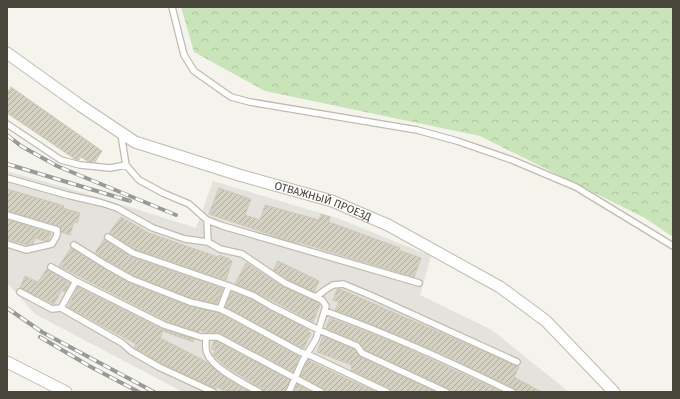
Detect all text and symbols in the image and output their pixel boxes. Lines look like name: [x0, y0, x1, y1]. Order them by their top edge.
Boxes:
street label: ОТВАЖНЫЙ ПРОЕЗД: [273, 179, 373, 224]

